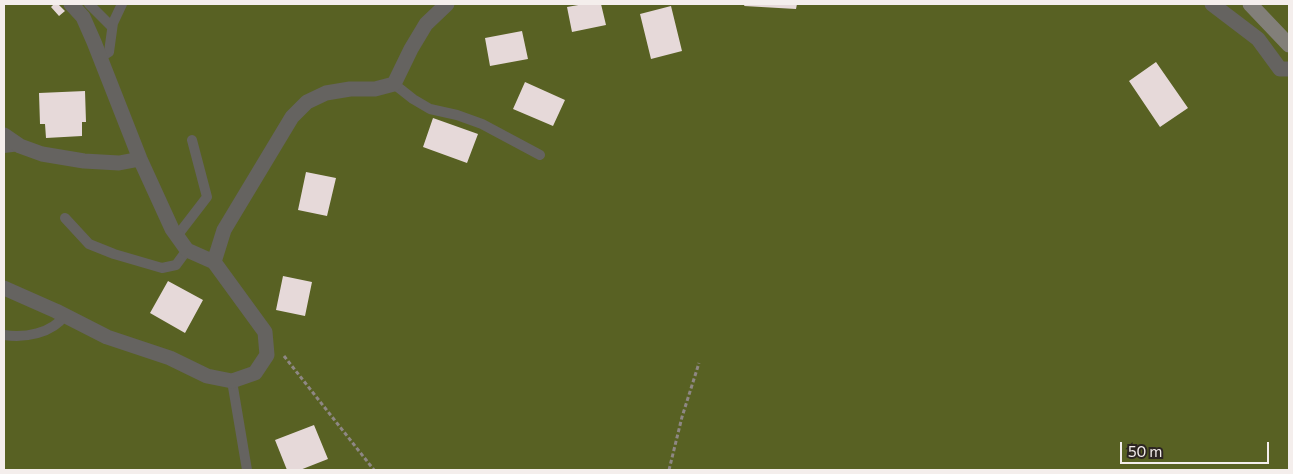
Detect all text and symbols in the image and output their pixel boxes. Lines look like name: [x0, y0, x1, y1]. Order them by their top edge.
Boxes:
scale bar: [1123, 432, 1272, 464]
text: 50 m: [1128, 442, 1162, 460]

